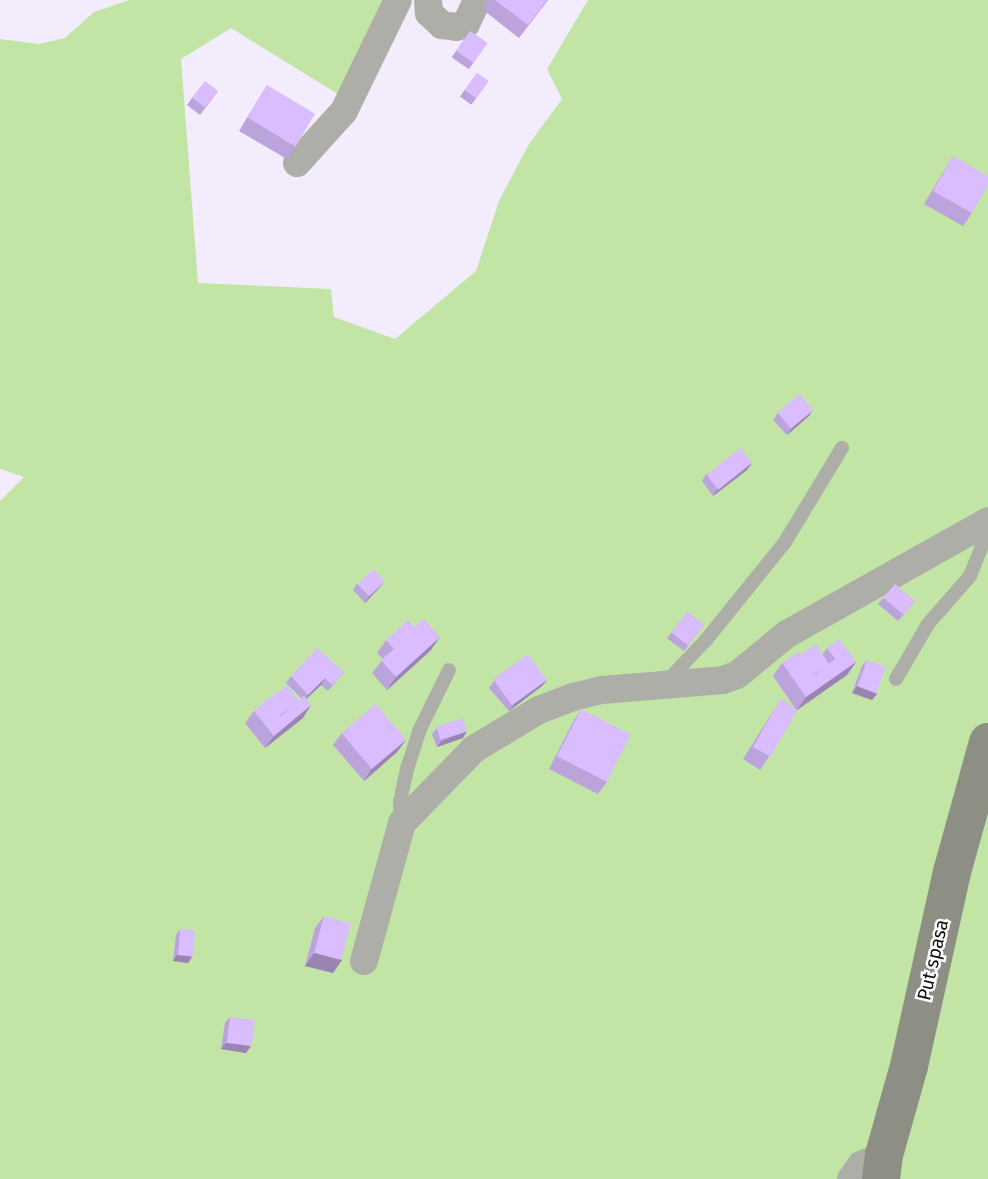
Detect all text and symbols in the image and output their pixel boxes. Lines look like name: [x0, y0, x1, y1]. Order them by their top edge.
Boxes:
street label: Put spasa: [913, 917, 953, 1003]

